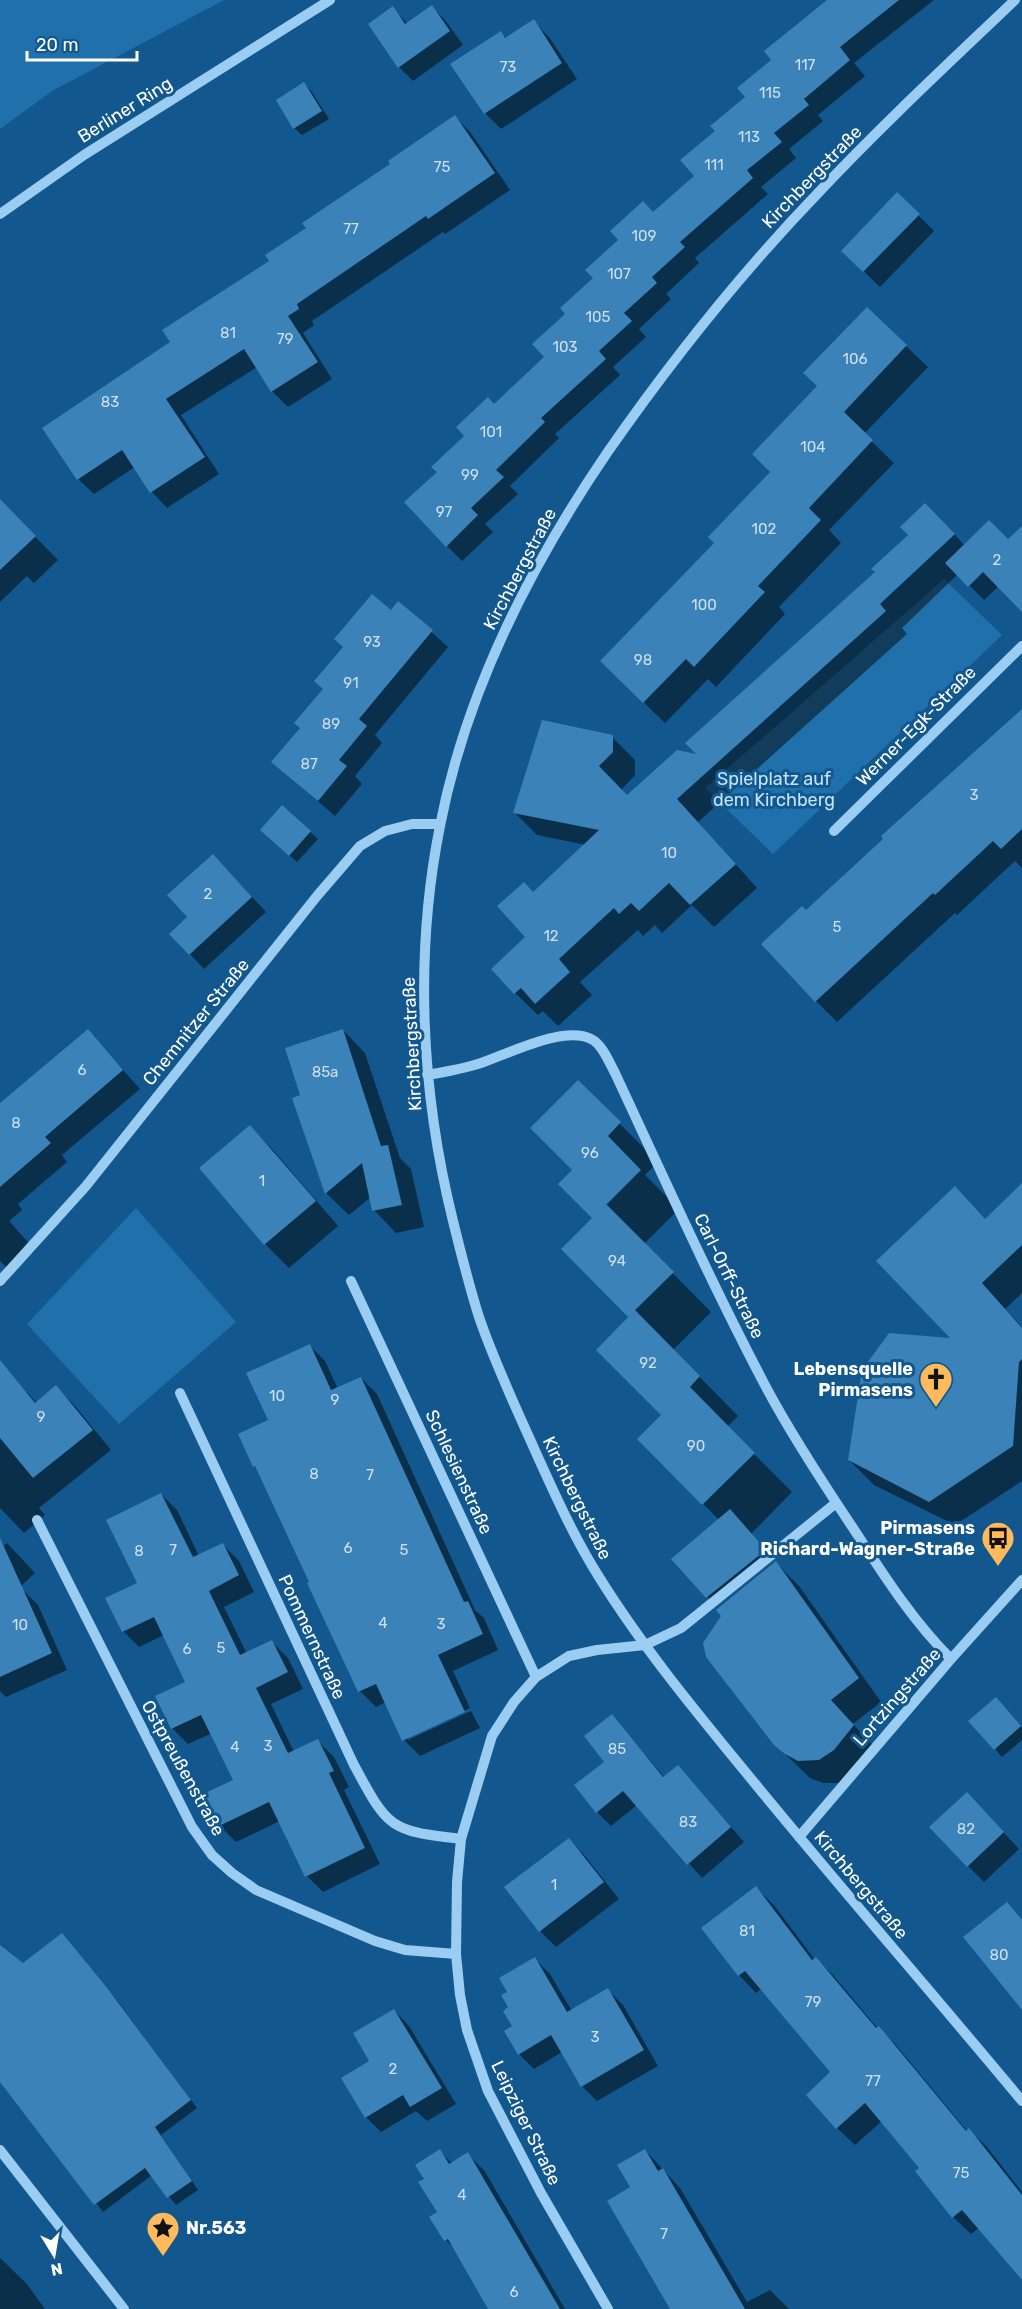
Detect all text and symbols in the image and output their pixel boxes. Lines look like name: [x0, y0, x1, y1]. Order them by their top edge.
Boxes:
scale bar: [27, 24, 136, 62]
text: 20 m: [36, 34, 78, 56]
house number: 117: [795, 56, 816, 74]
house number: 73: [500, 58, 516, 76]
street label: Berliner Ring: [74, 72, 176, 148]
house number: 115: [759, 84, 781, 102]
street label: Kirchbergstraße: [757, 121, 867, 233]
house number: 113: [738, 128, 760, 146]
house number: 111: [704, 156, 724, 174]
house number: 75: [434, 158, 450, 176]
house number: 77: [343, 220, 359, 238]
house number: 109: [632, 227, 657, 245]
house number: 107: [607, 265, 631, 283]
house number: 105: [586, 308, 611, 326]
house number: 81: [220, 324, 236, 342]
house number: 79: [277, 330, 293, 348]
house number: 103: [553, 338, 577, 356]
house number: 106: [843, 350, 868, 368]
house number: 83: [101, 393, 119, 411]
house number: 101: [480, 423, 502, 441]
house number: 104: [800, 438, 826, 456]
house number: 99: [461, 466, 479, 484]
house number: 97: [436, 503, 453, 521]
street label: Kirchbergstraße: [479, 504, 561, 634]
house number: 102: [752, 520, 777, 538]
house number: 2: [993, 551, 1002, 569]
house number: 100: [691, 596, 717, 614]
house number: 93: [363, 633, 381, 651]
house number: 98: [634, 651, 652, 669]
street label: Werner-Egk-Straße: [851, 661, 981, 791]
house number: 91: [343, 674, 359, 692]
house number: 89: [322, 715, 340, 733]
house number: 87: [300, 755, 318, 773]
park label: Spielplatz auf dem Kirchberg: [713, 768, 835, 811]
house number: 3: [969, 786, 979, 804]
house number: 10: [661, 844, 677, 862]
house number: 2: [204, 885, 213, 903]
house number: 5: [833, 918, 842, 936]
house number: 12: [543, 927, 559, 945]
street label: Chemnitzer Straße: [138, 954, 254, 1090]
street label: Kirchbergstraße: [397, 976, 427, 1112]
house number: 6: [77, 1061, 87, 1079]
house number: 85a: [312, 1063, 338, 1081]
house number: 8: [11, 1114, 21, 1132]
house number: 96: [581, 1144, 599, 1162]
house number: 1: [259, 1172, 265, 1190]
street label: Carl-Orff-Straße: [689, 1210, 769, 1342]
house number: 94: [608, 1252, 626, 1270]
house number: 92: [639, 1354, 657, 1372]
place label: Lebensquelle Pirmasens: [793, 1358, 913, 1401]
church icon: Lebensquelle Pirmasens: [918, 1361, 954, 1408]
house number: 10: [269, 1387, 285, 1405]
house number: 9: [331, 1391, 340, 1409]
street label: Schlesienstraße: [421, 1406, 497, 1538]
house number: 9: [37, 1408, 46, 1426]
street label: Kirchbergstraße: [538, 1433, 616, 1563]
house number: 90: [687, 1437, 705, 1455]
house number: 8: [309, 1465, 319, 1483]
house number: 7: [366, 1466, 374, 1484]
place label: Pirmasens Richard-Wagner-Straße: [760, 1517, 975, 1560]
bus stop icon: Pirmasens Richard-Wagner-Straße: [980, 1520, 1016, 1567]
house number: 6: [343, 1539, 353, 1557]
house number: 7: [169, 1541, 177, 1559]
house number: 5: [400, 1541, 409, 1559]
house number: 8: [134, 1542, 144, 1560]
street label: Pommernstraße: [273, 1571, 351, 1703]
house number: 4: [378, 1614, 388, 1632]
house number: 3: [436, 1615, 446, 1633]
house number: 10: [12, 1616, 28, 1634]
house number: 5: [217, 1639, 226, 1657]
house number: 6: [182, 1640, 192, 1658]
street label: Lortzingstraße: [848, 1643, 946, 1751]
street label: Ostpreußenstraße: [137, 1696, 229, 1840]
house number: 3: [263, 1737, 273, 1755]
house number: 4: [230, 1738, 240, 1756]
house number: 85: [608, 1740, 626, 1758]
house number: 83: [679, 1813, 697, 1831]
house number: 82: [957, 1820, 975, 1838]
street label: Kirchbergstraße: [809, 1826, 913, 1944]
house number: 1: [551, 1876, 557, 1894]
house number: 81: [739, 1922, 755, 1940]
house number: 80: [989, 1946, 1009, 1964]
house number: 79: [805, 1993, 821, 2011]
house number: 3: [590, 2028, 600, 2046]
street label: Leipziger Straße: [486, 2057, 566, 2189]
house number: 2: [389, 2060, 398, 2078]
house number: 77: [865, 2072, 881, 2090]
house number: 75: [953, 2164, 969, 2182]
house number: 4: [457, 2186, 467, 2204]
place icon: Nr.563: [145, 2210, 181, 2257]
place label: Nr.563: [186, 2217, 247, 2239]
north arrow: [24, 2225, 84, 2285]
house number: 7: [660, 2225, 668, 2243]
text: N: [49, 2259, 64, 2280]
house number: 6: [509, 2283, 519, 2301]

